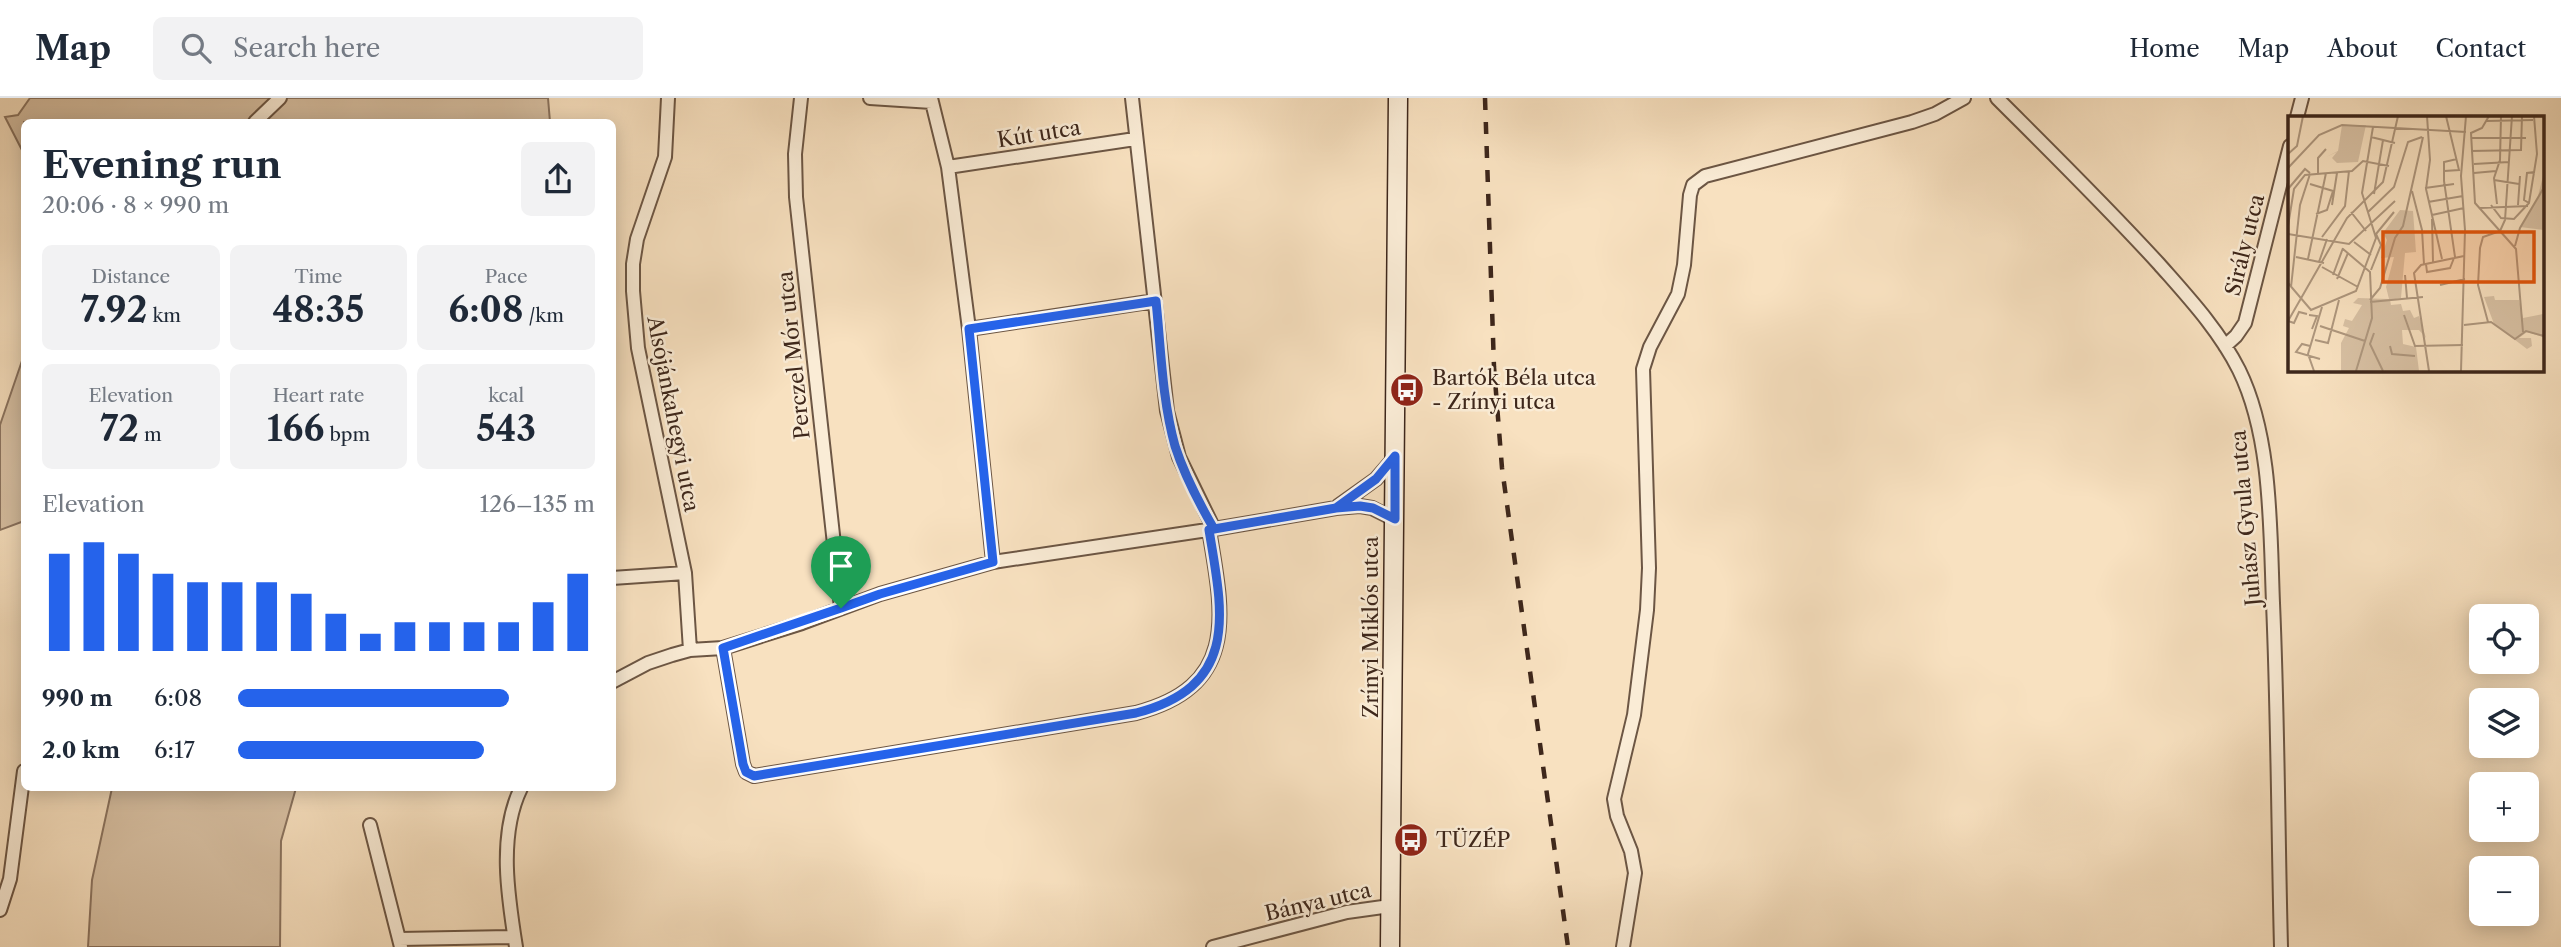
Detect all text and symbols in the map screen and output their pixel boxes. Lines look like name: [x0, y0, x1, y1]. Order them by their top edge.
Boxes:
search box: [153, 17, 643, 80]
text: Map: [35, 28, 111, 69]
icon: search: [177, 29, 215, 67]
text: Search here: [233, 32, 380, 64]
text: Home: [2129, 34, 2200, 63]
text: Map: [2238, 34, 2289, 63]
text: About: [2327, 34, 2398, 63]
text: Contact: [2436, 34, 2526, 63]
street label: Kút utca: [995, 114, 1083, 152]
inset map: [2288, 116, 2544, 371]
text: Evening run: [42, 141, 282, 188]
button: share: [521, 142, 595, 216]
text: 20:06 · 8 × 990 m: [42, 191, 229, 219]
street label: Sirály utca: [2220, 191, 2269, 298]
text: Distance: [92, 265, 170, 288]
text: Time: [294, 265, 343, 288]
text: Pace: [485, 265, 528, 288]
street label: Perczel Mór utca: [772, 269, 815, 440]
text: 7.92: [81, 288, 147, 331]
text: 48:35: [273, 288, 364, 331]
text: 6:08: [448, 288, 523, 331]
text: km: [147, 304, 181, 327]
text: /km: [523, 304, 564, 327]
street label: Alsójánkahegyi utca: [642, 313, 705, 515]
place label: Bartók Béla utca - Zrínyi utca: [1432, 365, 1597, 414]
bus stop icon: Bartók Béla utca - Zrínyi utca: [1388, 371, 1426, 409]
text: Elevation: [88, 384, 173, 407]
text: Heart rate: [273, 384, 364, 407]
text: kcal: [488, 384, 524, 407]
text: 72: [100, 407, 139, 450]
text: 166: [267, 407, 324, 450]
text: 543: [476, 407, 536, 450]
text: m: [139, 423, 162, 446]
text: bpm: [324, 423, 370, 446]
street label: Juhász Gyula utca: [2225, 428, 2266, 610]
text: Elevation: [42, 490, 145, 518]
text: 126–135 m: [479, 490, 595, 518]
street label: Zrínyi Miklós utca: [1358, 535, 1383, 718]
pin: [811, 536, 871, 608]
icon: arrive: [822, 547, 860, 585]
map controls: [2469, 604, 2539, 926]
button: locate: [2469, 604, 2539, 674]
text: 990 m: [42, 684, 113, 712]
text: 6:08: [154, 684, 202, 712]
button: layers: [2469, 688, 2539, 758]
text: 2.0 km: [42, 736, 120, 764]
text: 6:17: [154, 736, 195, 764]
button: +: [2469, 772, 2539, 842]
bus stop icon: TÜZÉP: [1392, 821, 1430, 859]
place label: TÜZÉP: [1436, 827, 1511, 852]
button: −: [2469, 856, 2539, 926]
street label: Bánya utca: [1262, 877, 1374, 926]

